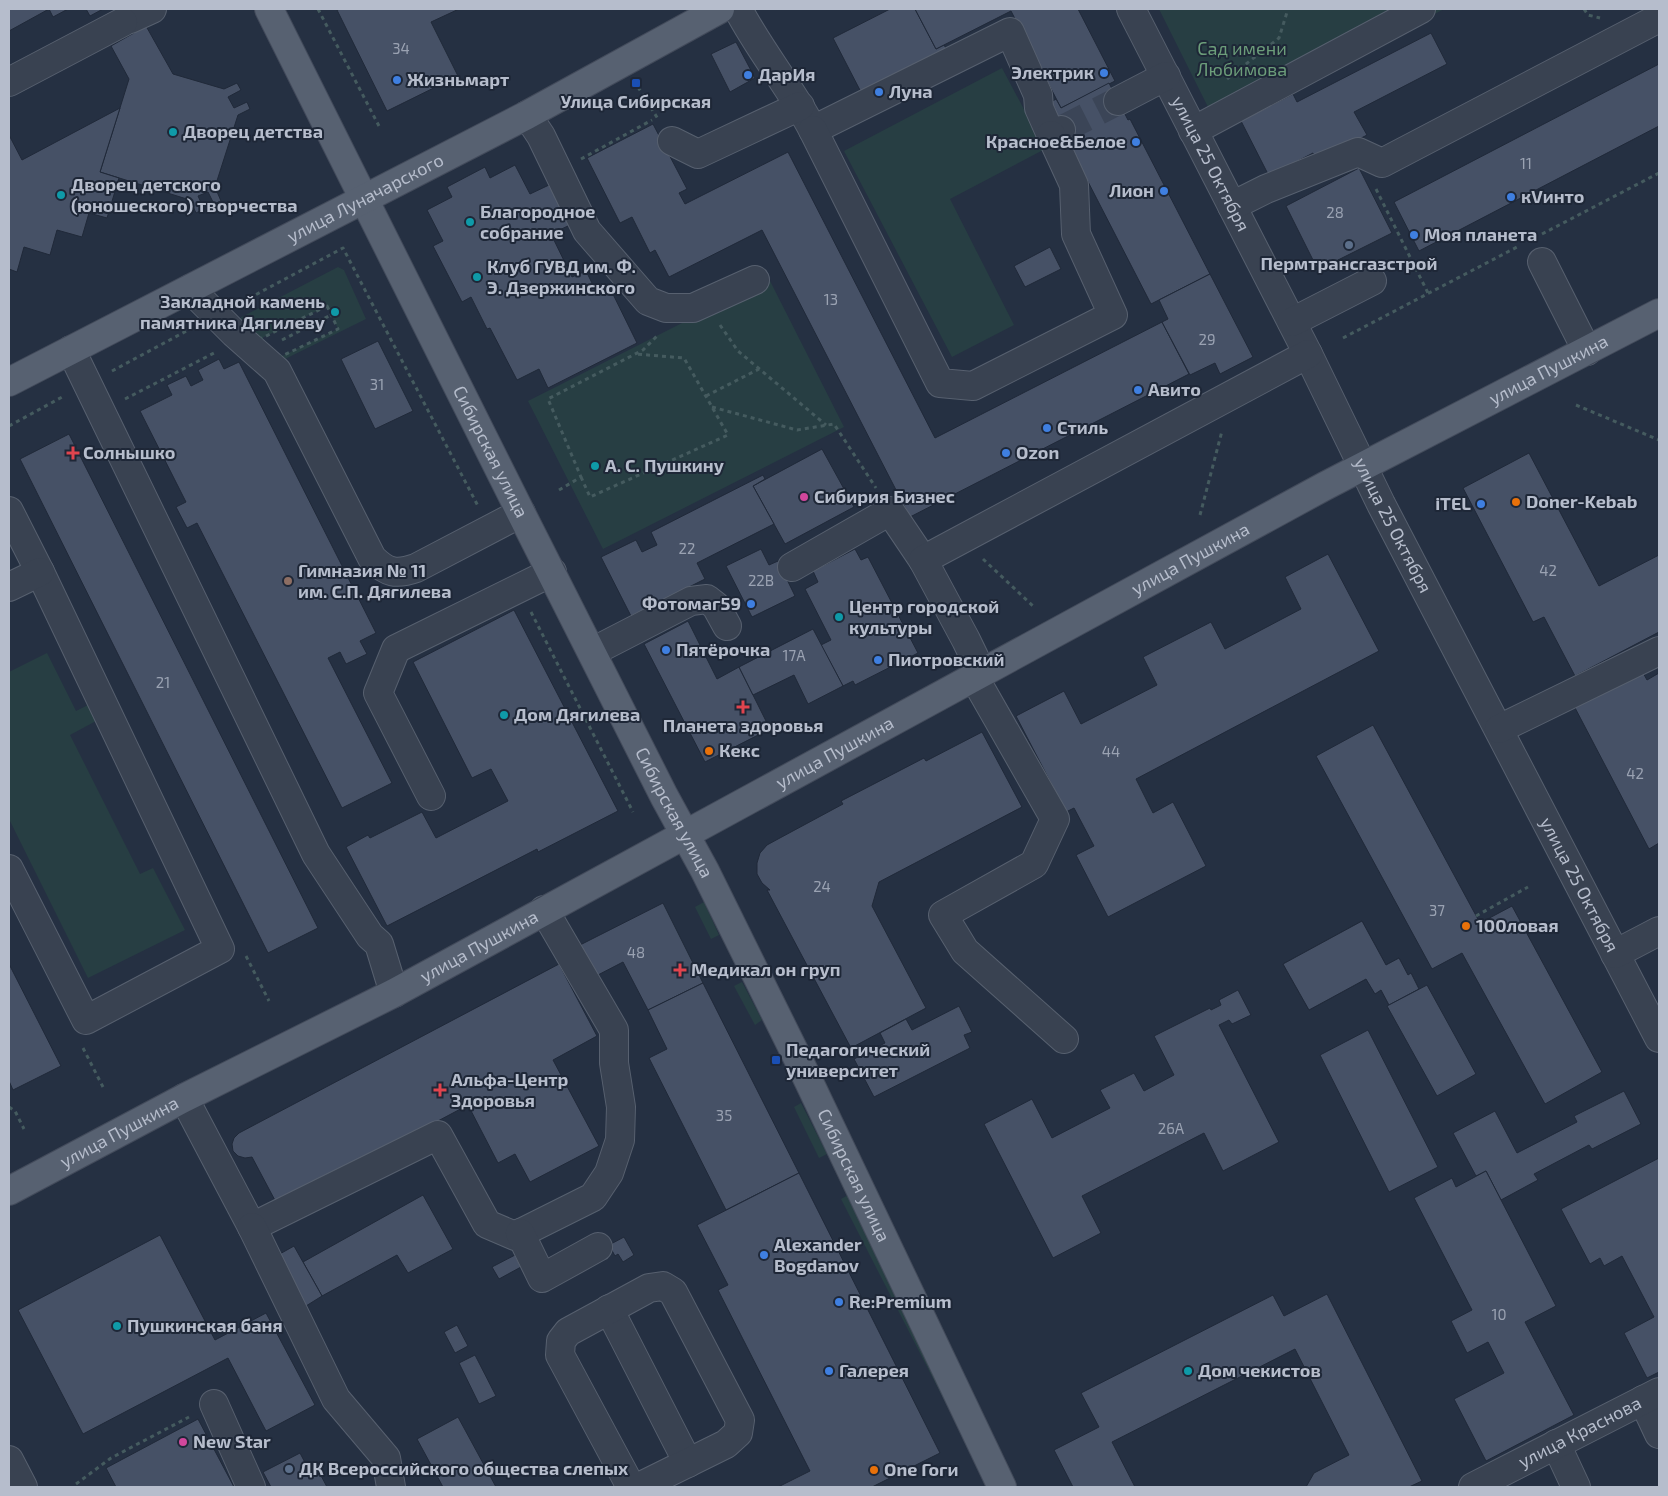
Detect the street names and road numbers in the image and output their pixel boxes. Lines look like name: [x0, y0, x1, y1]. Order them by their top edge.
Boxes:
street label: улица 25 Октября: [1168, 92, 1255, 235]
street label: улица Луначарского: [283, 148, 447, 247]
street label: улица Пушкина: [1485, 329, 1612, 409]
street label: Сибирская улица: [449, 382, 533, 521]
street label: улица 25 Октября: [1350, 454, 1437, 596]
street label: улица Пушкина: [1127, 517, 1253, 599]
street label: улица Пушкина: [772, 711, 897, 793]
street label: Сибирская улица: [631, 743, 719, 881]
street label: улица 25 Октября: [1536, 813, 1624, 956]
street label: улица Пушкина: [416, 905, 542, 987]
street label: улица Пушкина: [56, 1091, 182, 1172]
street label: Сибирская улица: [813, 1105, 896, 1245]
street label: улица Краснова: [1514, 1391, 1645, 1472]

